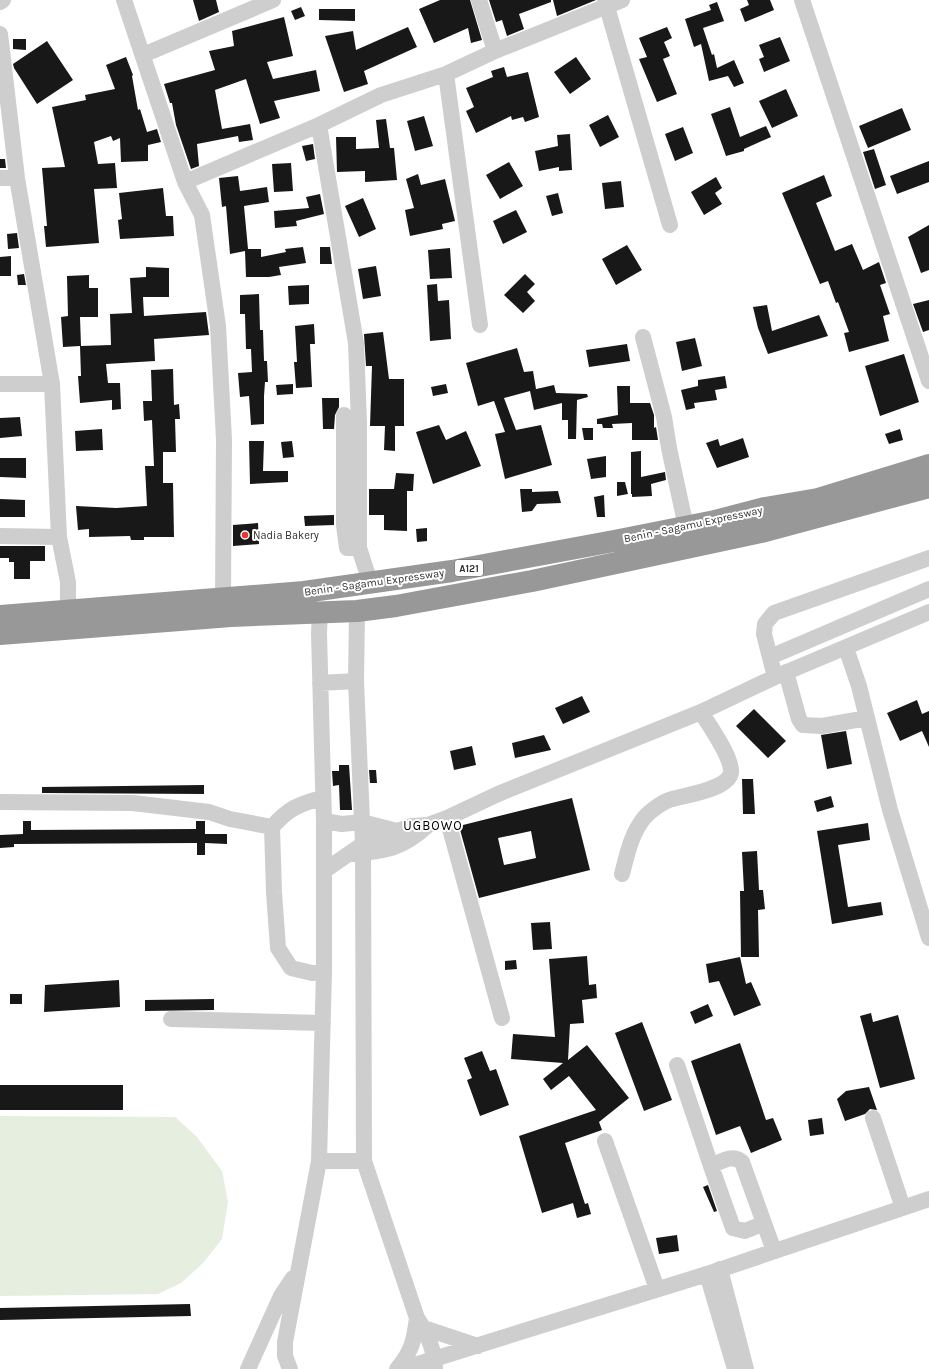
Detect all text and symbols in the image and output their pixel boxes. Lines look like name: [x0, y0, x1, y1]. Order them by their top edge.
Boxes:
street label: Benin - Sagamu Expressway: [623, 503, 764, 546]
place label: Nadia Bakery: [253, 529, 319, 542]
marker: Nadia Bakery: [240, 530, 250, 540]
road number: A121: [455, 560, 483, 576]
street label: Benin - Sagamu Expressway: [303, 566, 445, 599]
district label: UGBOWO: [403, 818, 463, 833]

